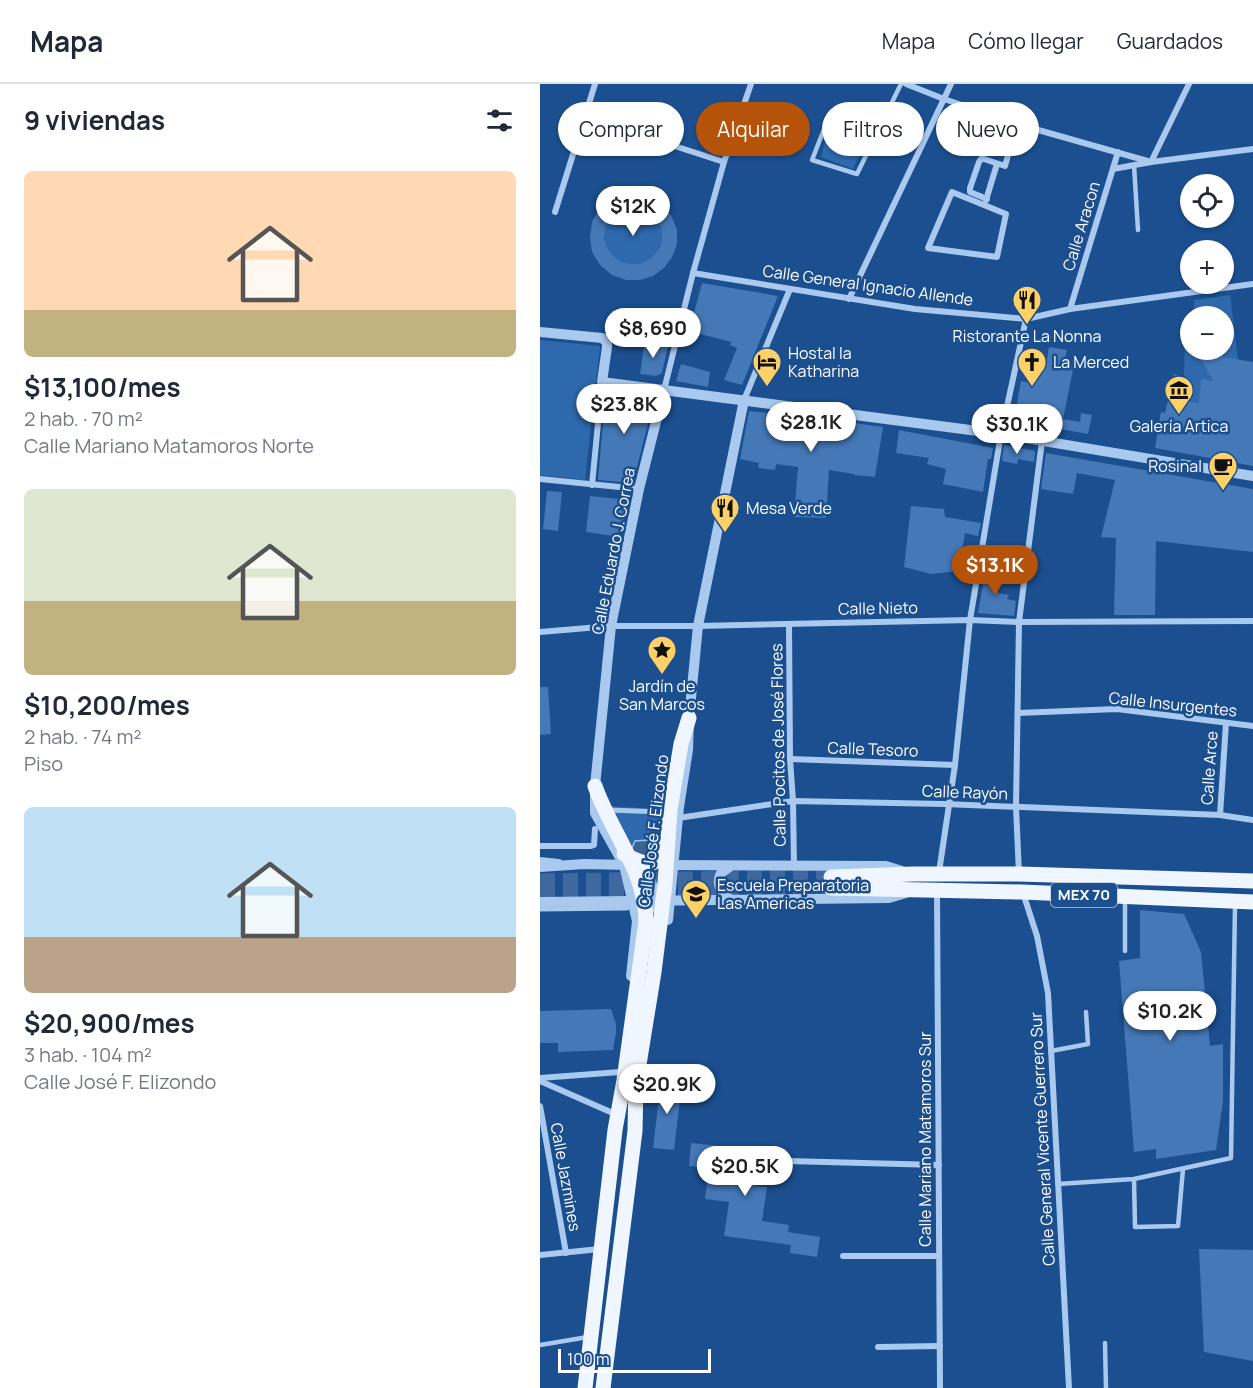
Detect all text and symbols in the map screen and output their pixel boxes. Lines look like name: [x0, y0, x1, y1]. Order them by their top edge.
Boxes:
text: Mapa: [30, 22, 103, 60]
text: Mapa: [882, 27, 935, 55]
text: Cómo llegar: [968, 27, 1084, 55]
text: Guardados: [1117, 27, 1223, 55]
text: 9 viviendas: [24, 102, 165, 138]
chip: Comprar: [558, 102, 684, 156]
chip: Alquilar: [696, 102, 810, 156]
chip: Filtros: [822, 102, 924, 156]
chip: Nuevo: [936, 102, 1039, 156]
icon: filters: [483, 104, 516, 137]
map controls: [1180, 174, 1234, 360]
button: locate: [1180, 174, 1234, 228]
street label: Calle Aracon: [1057, 179, 1105, 273]
pin: $12K: [597, 186, 669, 237]
text: $12K: [610, 192, 656, 219]
icon: home: [216, 210, 324, 318]
button: +: [1180, 240, 1234, 294]
street label: Calle General Ignacio Allende: [761, 259, 975, 311]
restaurant icon: Ristorante La Nonna: [1011, 284, 1043, 326]
button: −: [1180, 306, 1234, 360]
pin: $8,690: [604, 308, 702, 359]
text: $8,690: [619, 314, 687, 341]
place label: Ristorante La Nonna: [953, 325, 1101, 347]
place label: Hostal la Katharina: [788, 342, 859, 382]
hotel icon: Hostal la Katharina: [751, 346, 783, 388]
church icon: La Merced: [1016, 346, 1048, 388]
place label: La Merced: [1053, 351, 1129, 373]
text: $13,100/mes: [24, 369, 181, 405]
museum icon: Galería Artica: [1163, 374, 1195, 416]
pin: $23.8K: [575, 384, 673, 435]
text: $23.8K: [590, 390, 658, 417]
pin: $28.1K: [762, 402, 860, 453]
pin: $30.1K: [968, 404, 1066, 455]
text: 2 hab. · 70 m²: [24, 405, 143, 432]
text: $28.1K: [780, 408, 842, 435]
text: $30.1K: [986, 410, 1048, 437]
place label: Galería Artica: [1130, 415, 1228, 437]
text: Calle Mariano Matamoros Norte: [24, 432, 314, 459]
cafe icon: Rosinal: [1207, 450, 1239, 492]
place label: Rosinal: [1148, 455, 1202, 477]
street label: Calle Eduardo J. Correa: [586, 466, 640, 636]
restaurant icon: Mesa Verde: [709, 492, 741, 534]
place label: Mesa Verde: [746, 497, 832, 519]
icon: home: [216, 528, 324, 636]
pin: $13.1K: [946, 545, 1044, 596]
text: $13.1K: [966, 551, 1024, 578]
street label: Calle Nieto: [838, 596, 918, 620]
place icon: Jardín de San Marcos: [646, 634, 678, 676]
street label: Calle Pocitos de José Flores: [765, 643, 791, 847]
place label: Jardín de San Marcos: [619, 675, 705, 715]
street label: Calle Insurgentes: [1108, 686, 1238, 722]
text: $10,200/mes: [24, 687, 190, 723]
text: 2 hab. · 74 m²: [24, 723, 141, 750]
street label: Calle Arce: [1195, 730, 1223, 806]
street label: Calle Tesoro: [827, 736, 919, 762]
text: Piso: [24, 750, 63, 777]
street label: Calle José F. Elizondo: [633, 753, 673, 909]
street label: Calle Rayón: [922, 780, 1008, 804]
icon: home: [216, 846, 324, 954]
place label: Escuela Preparatoria Las Americas: [717, 874, 869, 914]
school or university icon: Escuela Preparatoria Las Americas: [680, 878, 712, 920]
road number: MEX 70: [1051, 883, 1117, 907]
pin: $10.2K: [1121, 991, 1219, 1042]
text: $10.2K: [1137, 997, 1203, 1024]
text: $20,900/mes: [24, 1005, 195, 1041]
street label: Calle General Vicente Guerrero Sur: [1024, 1011, 1060, 1266]
street label: Calle Mariano Matamoros Sur: [914, 1031, 936, 1247]
text: 3 hab. · 104 m²: [24, 1041, 152, 1068]
pin: $20.9K: [618, 1064, 716, 1115]
text: Calle José F. Elizondo: [24, 1068, 216, 1095]
text: $20.9K: [632, 1070, 702, 1097]
street label: Calle Jazmines: [546, 1121, 586, 1233]
pin: $20.5K: [696, 1146, 794, 1197]
text: $20.5K: [711, 1152, 779, 1179]
scale bar: [558, 1346, 711, 1374]
text: 100 m: [567, 1348, 610, 1370]

